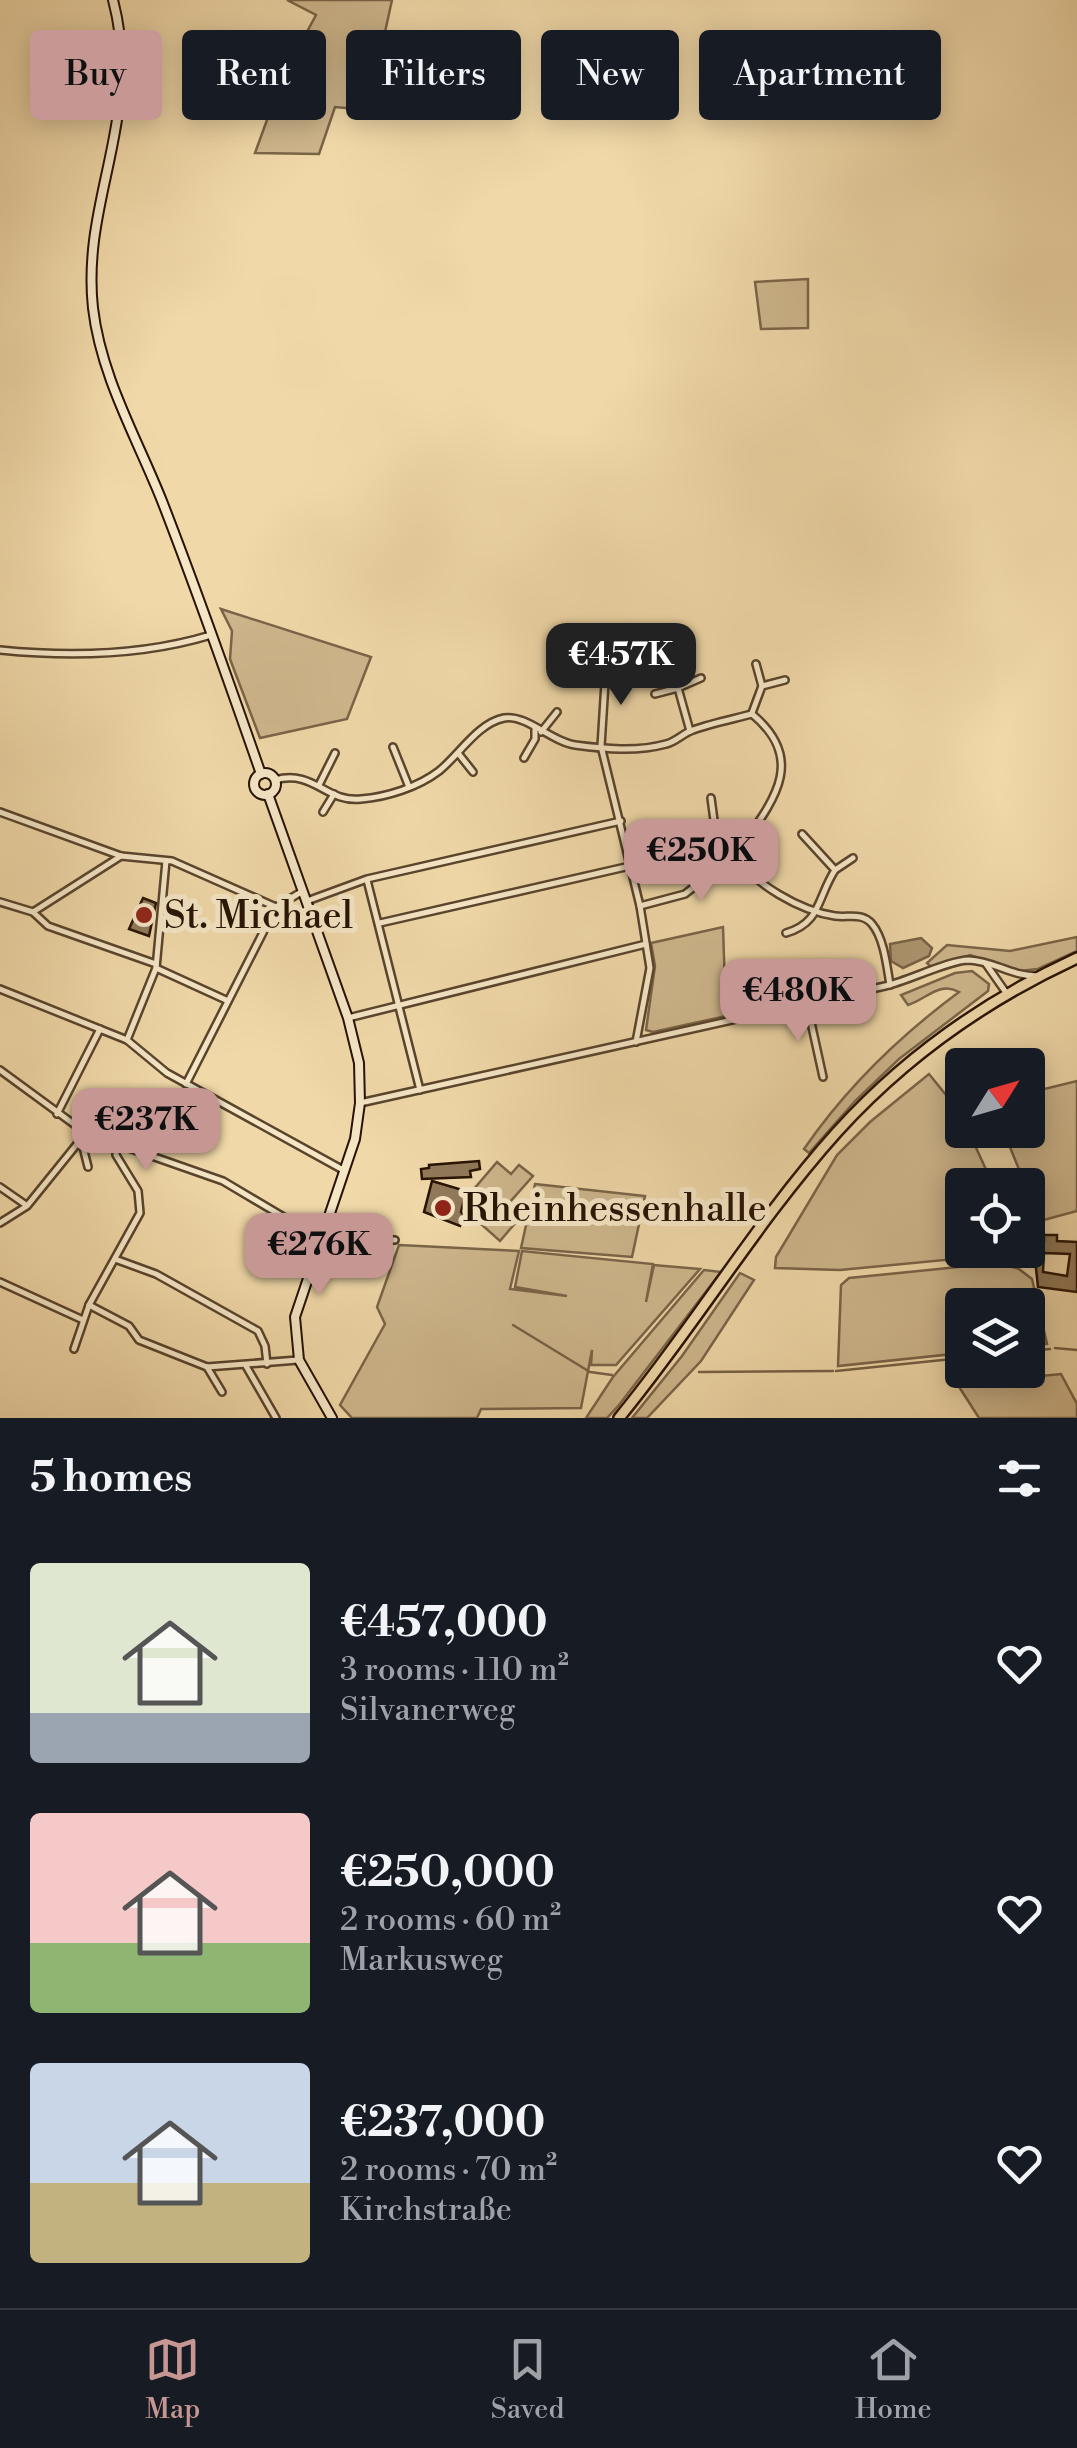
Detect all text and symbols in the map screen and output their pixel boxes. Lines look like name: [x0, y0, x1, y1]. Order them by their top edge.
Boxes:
chip: Buy: [30, 30, 162, 120]
chip: Rent: [182, 30, 326, 120]
chip: Filters: [346, 30, 521, 120]
chip: New: [541, 30, 679, 120]
chip: Apartment: [699, 30, 941, 120]
pin: €457K: [551, 623, 691, 708]
text: €457K: [568, 635, 674, 675]
pin: €250K: [631, 819, 771, 904]
text: €250K: [646, 831, 756, 871]
place label: St. Michael: [164, 893, 353, 940]
marker: St. Michael: [133, 904, 155, 926]
pin: €480K: [728, 959, 868, 1044]
text: €480K: [742, 971, 854, 1011]
north arrow: [945, 1048, 1045, 1148]
map controls: [945, 1048, 1045, 1388]
pin: €237K: [76, 1088, 216, 1173]
text: €237K: [94, 1100, 198, 1140]
button: locate: [945, 1168, 1045, 1268]
place label: Rheinhessenhalle: [463, 1186, 767, 1233]
marker: Rheinhessenhalle: [432, 1197, 454, 1219]
pin: €276K: [249, 1213, 389, 1298]
text: €276K: [267, 1225, 371, 1265]
button: layers: [945, 1288, 1045, 1388]
icon: filters: [992, 1451, 1047, 1506]
text: 5 homes: [30, 1452, 192, 1505]
text: €457,000: [340, 1597, 547, 1650]
icon: home: [110, 1603, 230, 1723]
icon: heart: [992, 1636, 1047, 1691]
text: 3 rooms · 110 m²: [340, 1650, 569, 1690]
text: Silvanerweg: [340, 1690, 516, 1730]
text: €250,000: [340, 1847, 555, 1900]
icon: home: [110, 1853, 230, 1973]
icon: heart: [992, 1886, 1047, 1941]
text: 2 rooms · 60 m²: [340, 1900, 561, 1940]
text: Markusweg: [340, 1940, 503, 1980]
text: €237,000: [340, 2097, 545, 2150]
icon: home: [110, 2103, 230, 2223]
icon: heart: [992, 2136, 1047, 2191]
text: 2 rooms · 70 m²: [340, 2150, 557, 2190]
text: Kirchstraße: [340, 2190, 512, 2230]
tab: Map: [145, 2332, 200, 2427]
tab: Saved: [491, 2332, 564, 2427]
tab: Home: [855, 2332, 932, 2427]

